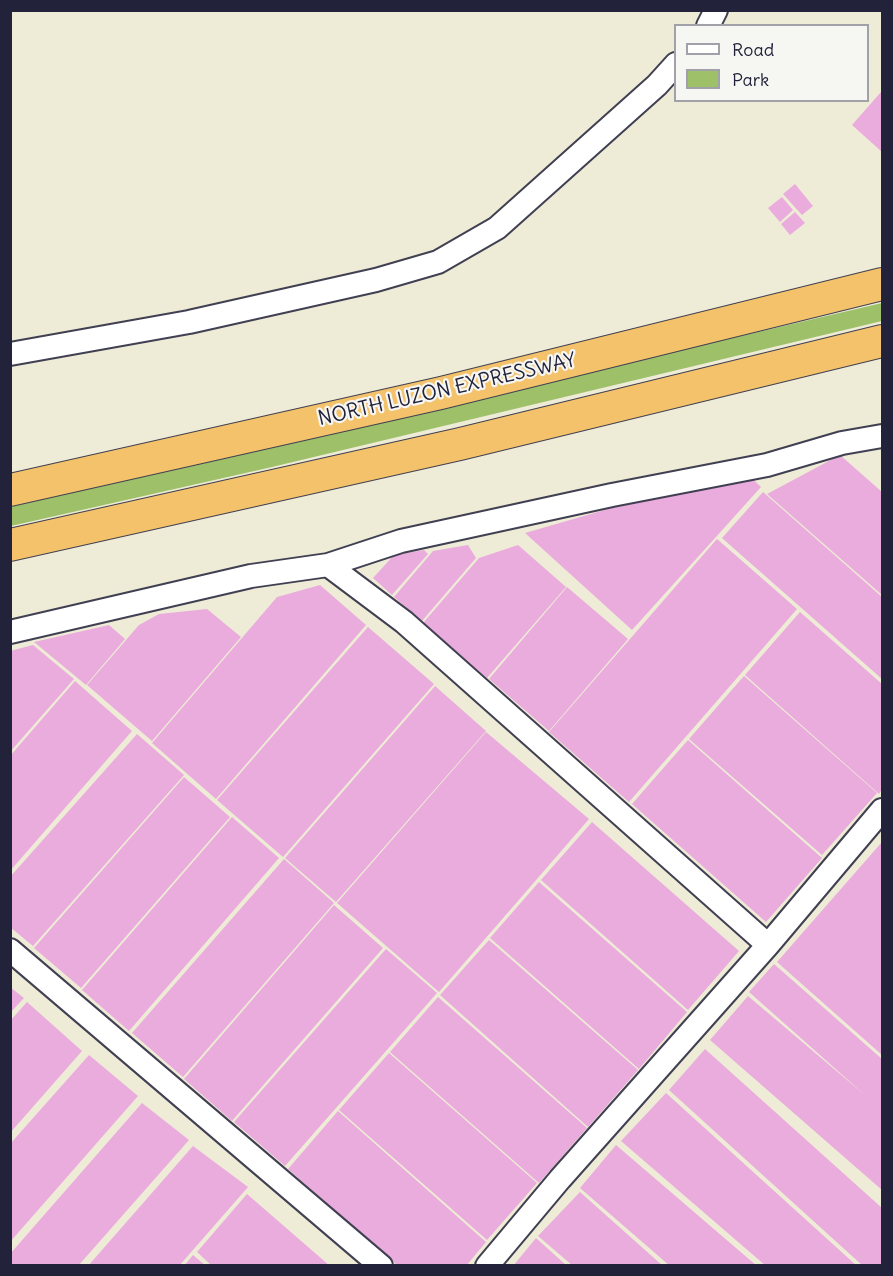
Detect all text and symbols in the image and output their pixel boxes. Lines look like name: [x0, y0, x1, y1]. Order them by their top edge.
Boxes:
legend: [674, 24, 869, 102]
text: Road: [732, 38, 774, 61]
text: Park: [732, 68, 769, 91]
street label: NORTH LUZON EXPRESSWAY: [316, 349, 578, 431]

